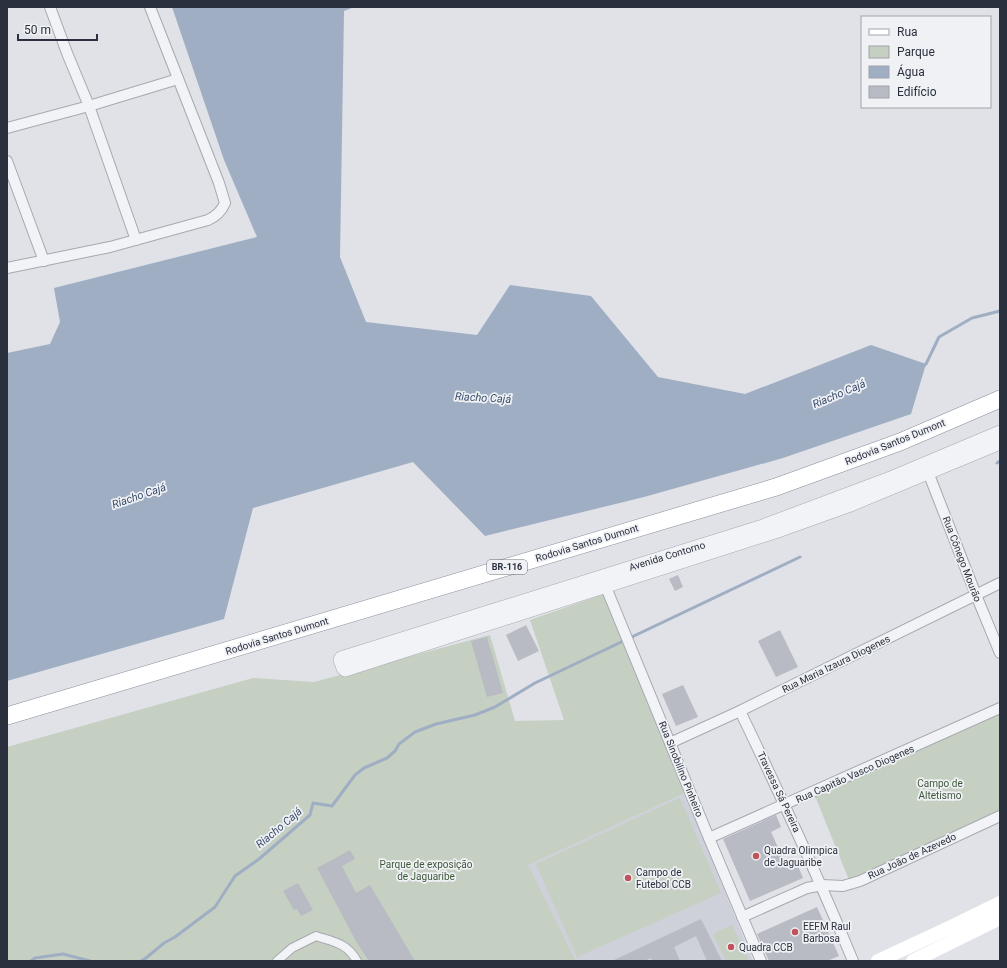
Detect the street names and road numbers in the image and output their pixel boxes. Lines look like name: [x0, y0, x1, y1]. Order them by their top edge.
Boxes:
street label: Rodovia Santos Dumont: [843, 417, 947, 467]
street label: Rua Cônego Mourão: [941, 515, 983, 604]
street label: Rodovia Santos Dumont: [534, 522, 640, 564]
street label: Avenida Contorno: [628, 539, 707, 573]
road number: BR-116: [487, 560, 527, 574]
street label: Rodovia Santos Dumont: [224, 615, 330, 657]
street label: Rua Maria Izaura Diogenes: [780, 633, 892, 695]
street label: Rua Sinobilino Pinheiro: [657, 720, 705, 819]
street label: Rua Capitão Vasco Diogenes: [794, 743, 916, 805]
street label: Travessa Sá Pereira: [756, 750, 802, 834]
street label: Rua João de Azevedo: [866, 831, 958, 881]

